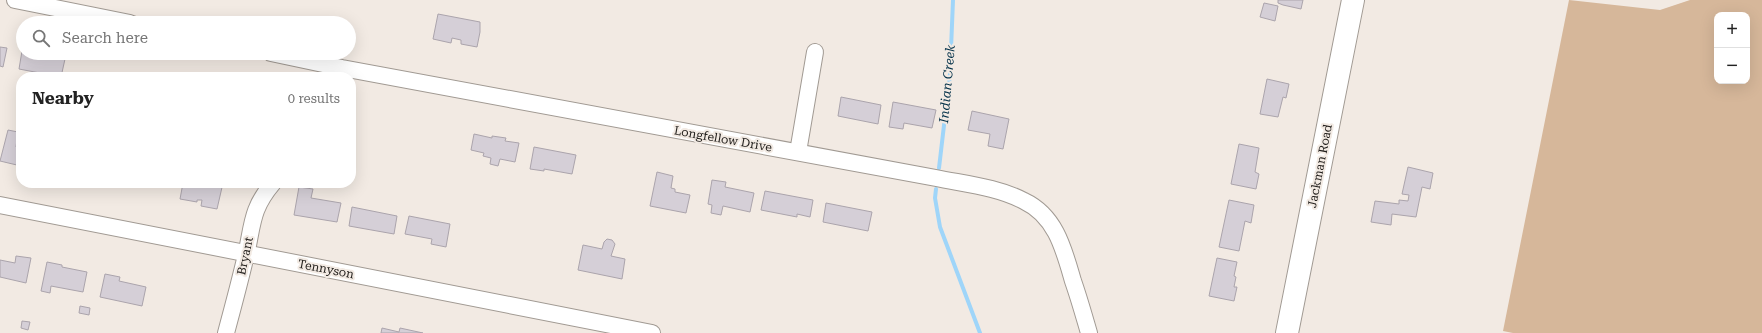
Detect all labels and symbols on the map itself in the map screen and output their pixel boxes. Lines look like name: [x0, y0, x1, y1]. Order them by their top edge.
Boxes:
water label: Indian Creek: [936, 43, 958, 125]
street label: Longfellow Drive: [673, 123, 774, 155]
street label: Jackman Road: [1305, 123, 1335, 209]
street label: Bryant: [234, 235, 256, 276]
street label: Tennyson: [297, 257, 356, 281]

